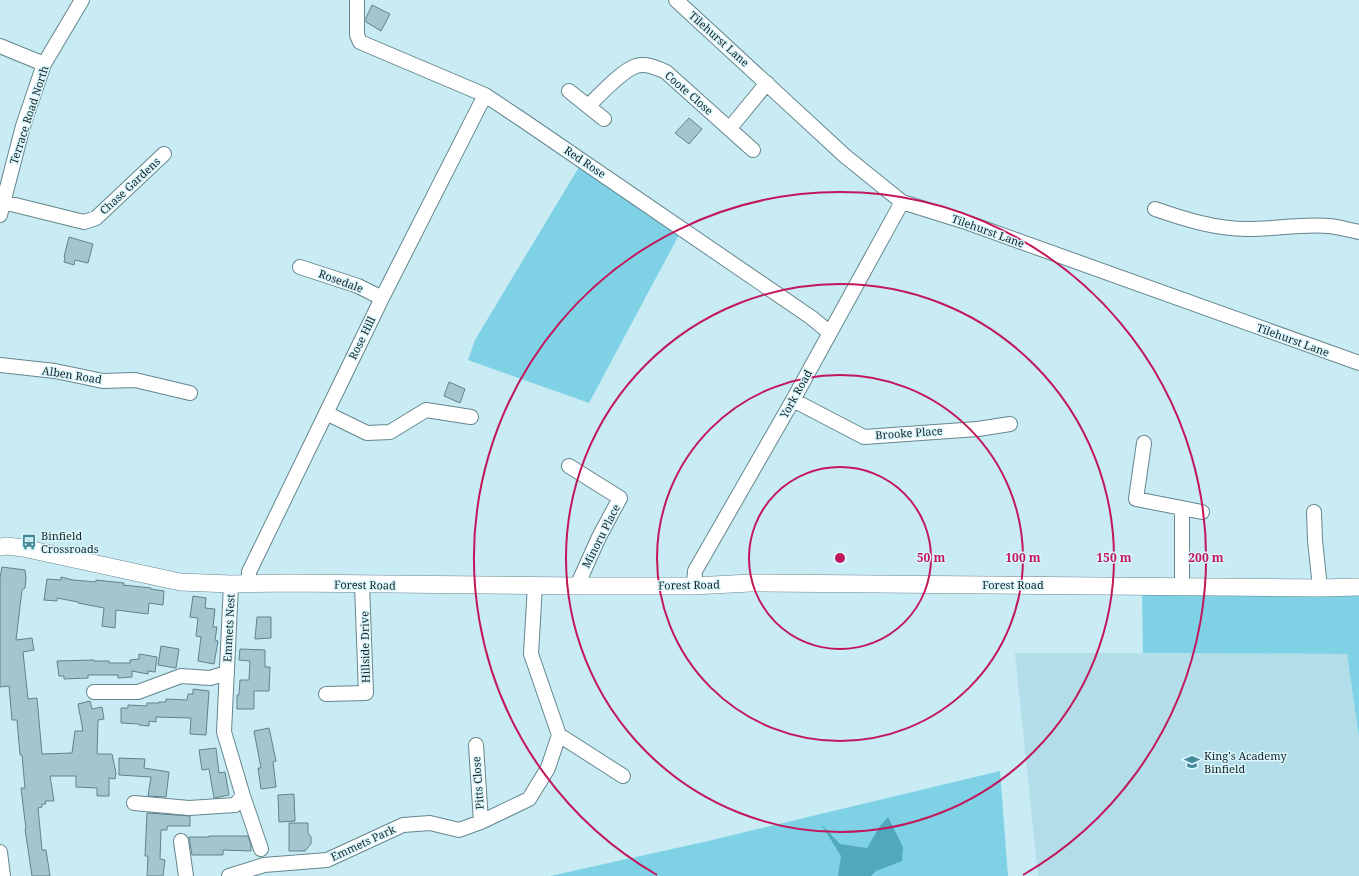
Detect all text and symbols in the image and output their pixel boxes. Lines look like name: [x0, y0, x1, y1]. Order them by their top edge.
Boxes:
street label: Tilehurst Lane: [686, 7, 753, 70]
street label: Terrace Road North: [6, 64, 52, 166]
street label: Coote Close: [662, 67, 717, 118]
street label: Red Rose: [562, 142, 609, 181]
street label: Chase Gardens: [96, 154, 163, 218]
street label: Tilehurst Lane: [950, 210, 1027, 251]
street label: Rosedale: [317, 266, 366, 296]
street label: Rose Hill: [345, 313, 379, 362]
street label: Tilehurst Lane: [1255, 319, 1332, 360]
street label: Alben Road: [41, 362, 103, 387]
street label: York Road: [776, 367, 815, 422]
street label: Brooke Place: [875, 423, 943, 442]
street label: Minoru Place: [578, 501, 623, 570]
place label: Binfield Crossroads: [41, 528, 99, 556]
bus stop icon: Binfield Crossroads: [20, 533, 38, 551]
text: 50 m: [917, 549, 945, 566]
text: 100 m: [1005, 549, 1041, 566]
text: 150 m: [1096, 549, 1132, 566]
text: 200 m: [1188, 549, 1224, 566]
centre of rings: [833, 551, 847, 565]
street label: Forest Road: [334, 576, 396, 593]
street label: Forest Road: [658, 576, 720, 593]
street label: Forest Road: [982, 577, 1044, 592]
street label: Emmets Nest: [219, 593, 238, 662]
street label: Hillside Drive: [356, 611, 373, 683]
place label: King's Academy Binfield: [1204, 748, 1287, 776]
school or university icon: King's Academy Binfield: [1183, 753, 1201, 771]
street label: Pitts Close: [468, 756, 487, 810]
street label: Emmets Park: [328, 821, 398, 864]

